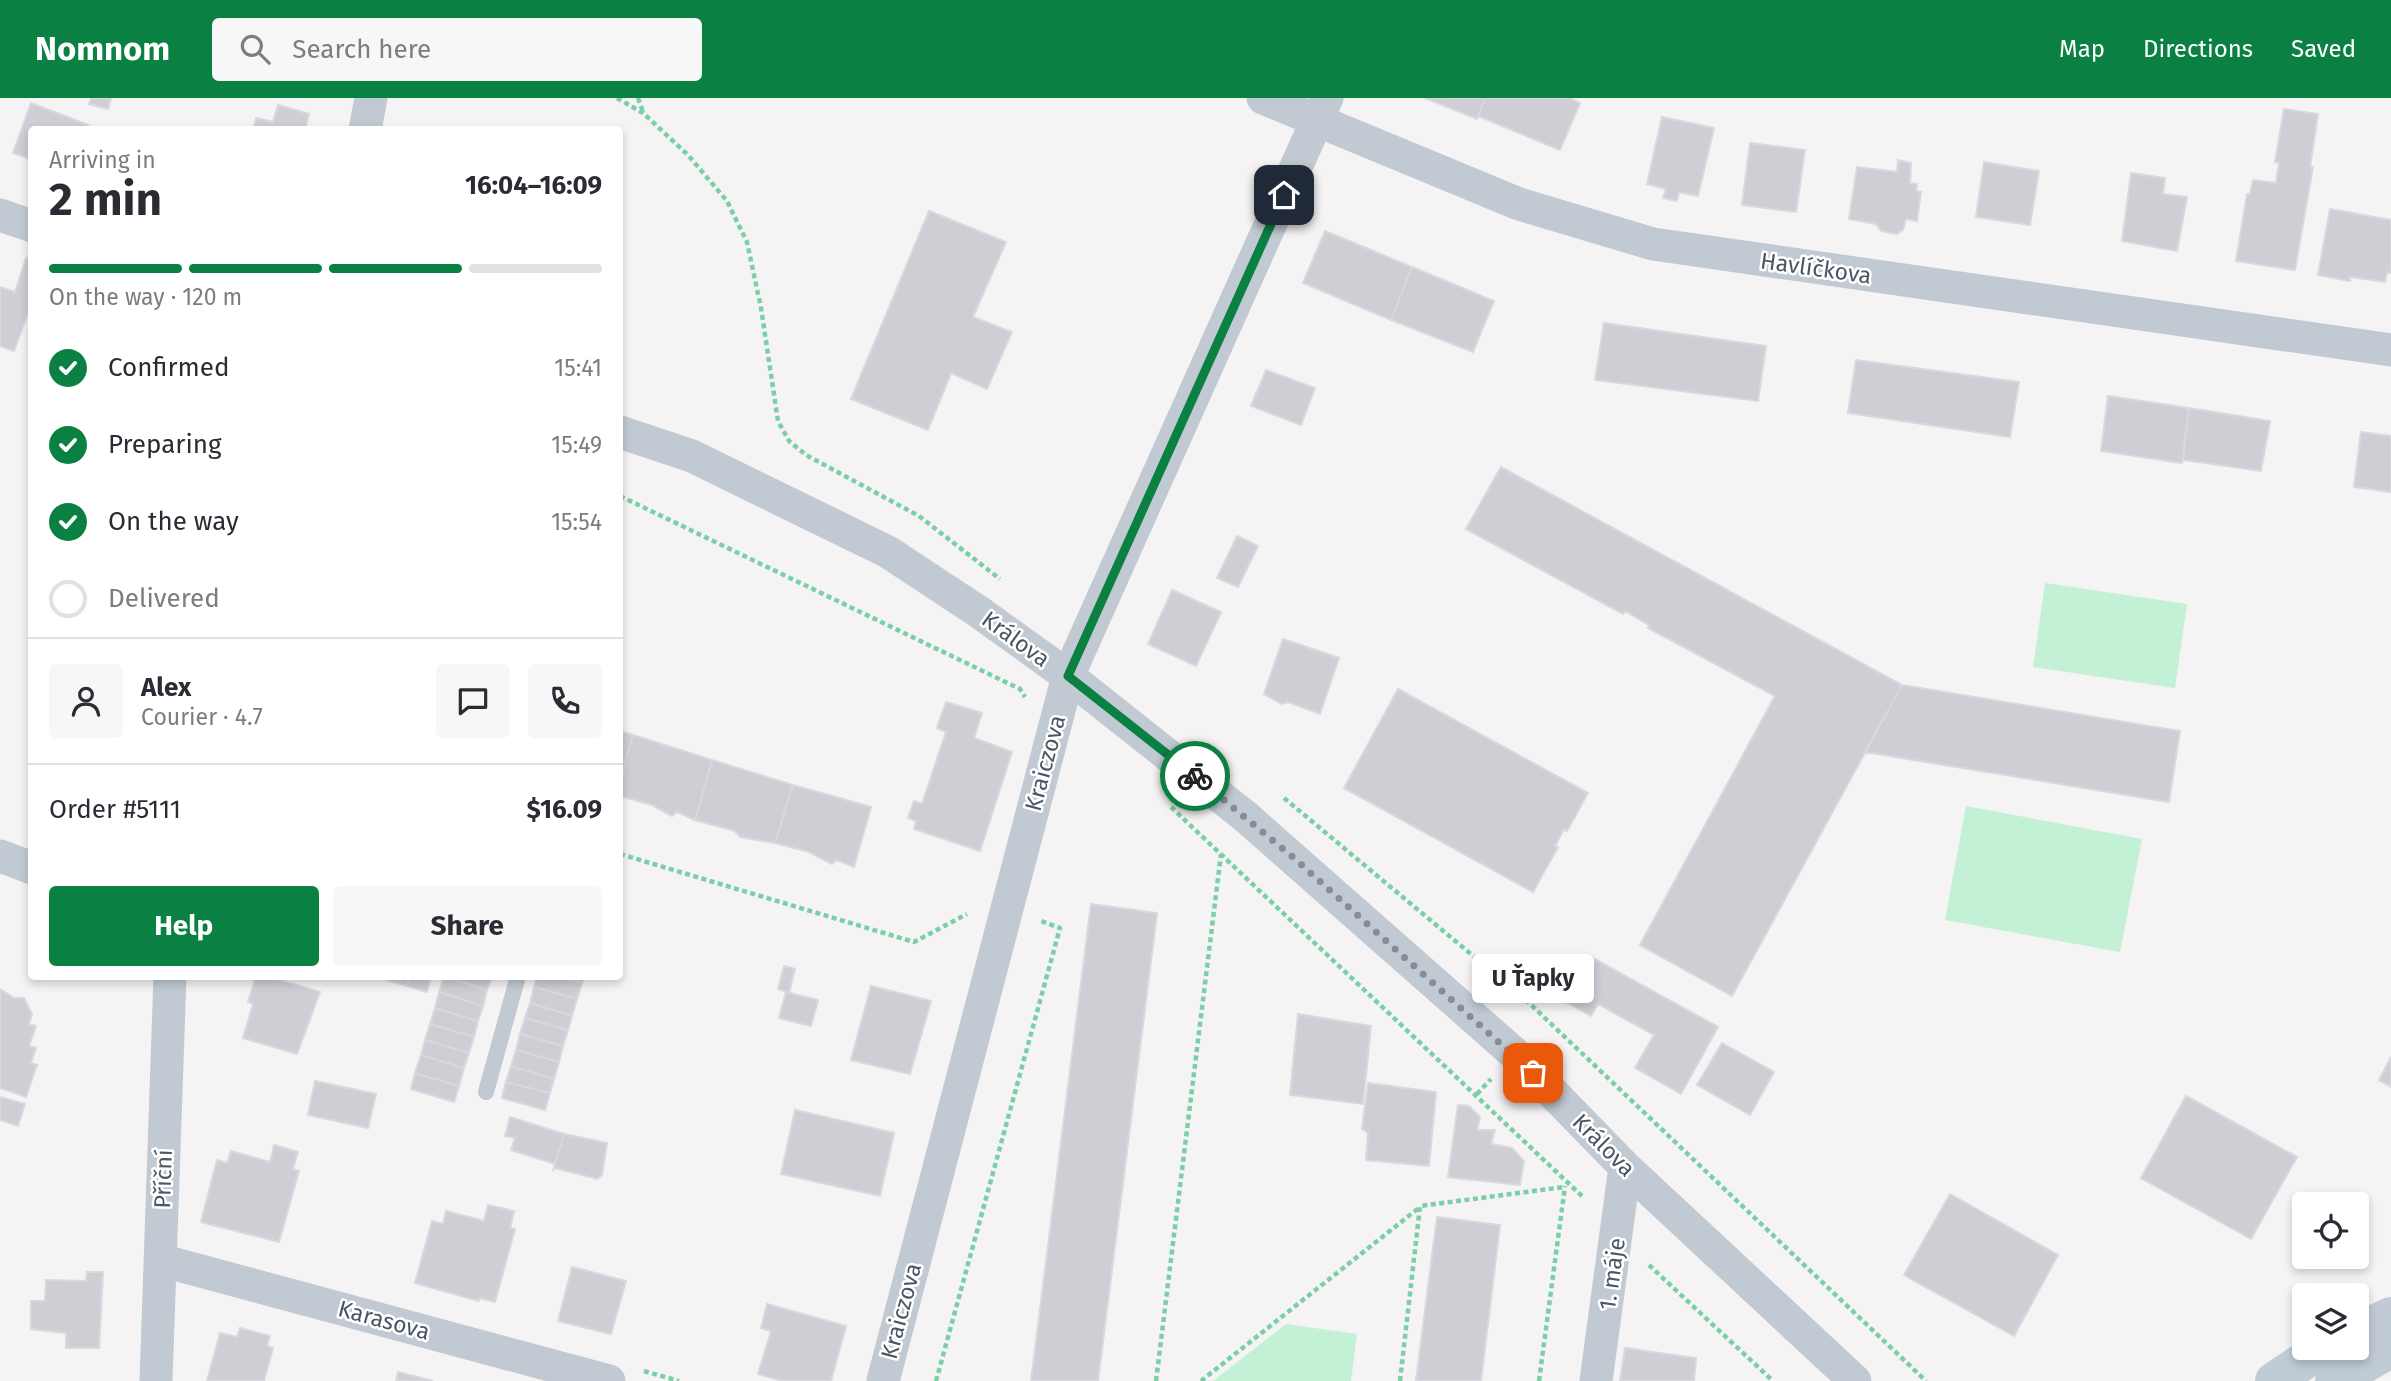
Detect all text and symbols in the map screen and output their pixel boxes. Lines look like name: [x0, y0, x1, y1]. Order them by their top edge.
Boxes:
search box: [212, 18, 702, 81]
text: Nomnom: [35, 29, 170, 69]
icon: search: [236, 30, 274, 68]
text: Search here: [292, 34, 431, 65]
text: Map: [2059, 35, 2105, 63]
text: Directions: [2143, 35, 2253, 63]
text: Saved: [2291, 35, 2356, 63]
text: Arriving in: [49, 146, 156, 174]
pin: [1254, 165, 1314, 225]
text: 16:04–16:09: [465, 170, 602, 201]
text: 2 min: [49, 172, 162, 227]
icon: home: [1265, 176, 1303, 214]
street label: Havlíčkova: [1759, 246, 1873, 290]
text: On the way · 120 m: [49, 283, 242, 311]
icon: check: [49, 349, 87, 387]
text: Confirmed: [108, 352, 229, 383]
text: 15:41: [554, 354, 602, 382]
icon: check: [49, 426, 87, 464]
text: Preparing: [108, 429, 221, 460]
text: 15:49: [551, 431, 602, 459]
icon: check: [49, 503, 87, 541]
text: On the way: [108, 506, 239, 537]
text: 15:54: [551, 508, 602, 536]
text: Delivered: [108, 583, 220, 614]
street label: Králova: [976, 605, 1056, 673]
button: person: [49, 664, 123, 738]
button: chat: [436, 664, 510, 738]
button: phone: [528, 664, 602, 738]
text: Alex: [141, 672, 191, 703]
text: Courier · 4.7: [141, 703, 263, 731]
street label: Kraiczova: [1019, 712, 1071, 814]
courier: [1160, 741, 1230, 811]
icon: bike: [1176, 757, 1214, 795]
text: Order #5111: [49, 794, 181, 825]
text: $16.09: [527, 794, 602, 825]
button: Help: [49, 886, 319, 966]
button: Share: [333, 886, 602, 966]
callout: U Ťapky: [1472, 954, 1594, 1003]
text: U Ťapky: [1492, 964, 1574, 992]
pin: [1503, 1043, 1563, 1103]
icon: bag: [1514, 1054, 1552, 1092]
street label: Králova: [1567, 1108, 1641, 1182]
street label: Příční: [148, 1149, 178, 1209]
map controls: [2292, 1192, 2369, 1360]
button: locate: [2292, 1192, 2369, 1269]
street label: 1. máje: [1593, 1236, 1631, 1312]
street label: Kraiczova: [875, 1260, 927, 1362]
button: layers: [2292, 1283, 2369, 1360]
street label: Karasova: [335, 1294, 433, 1346]

